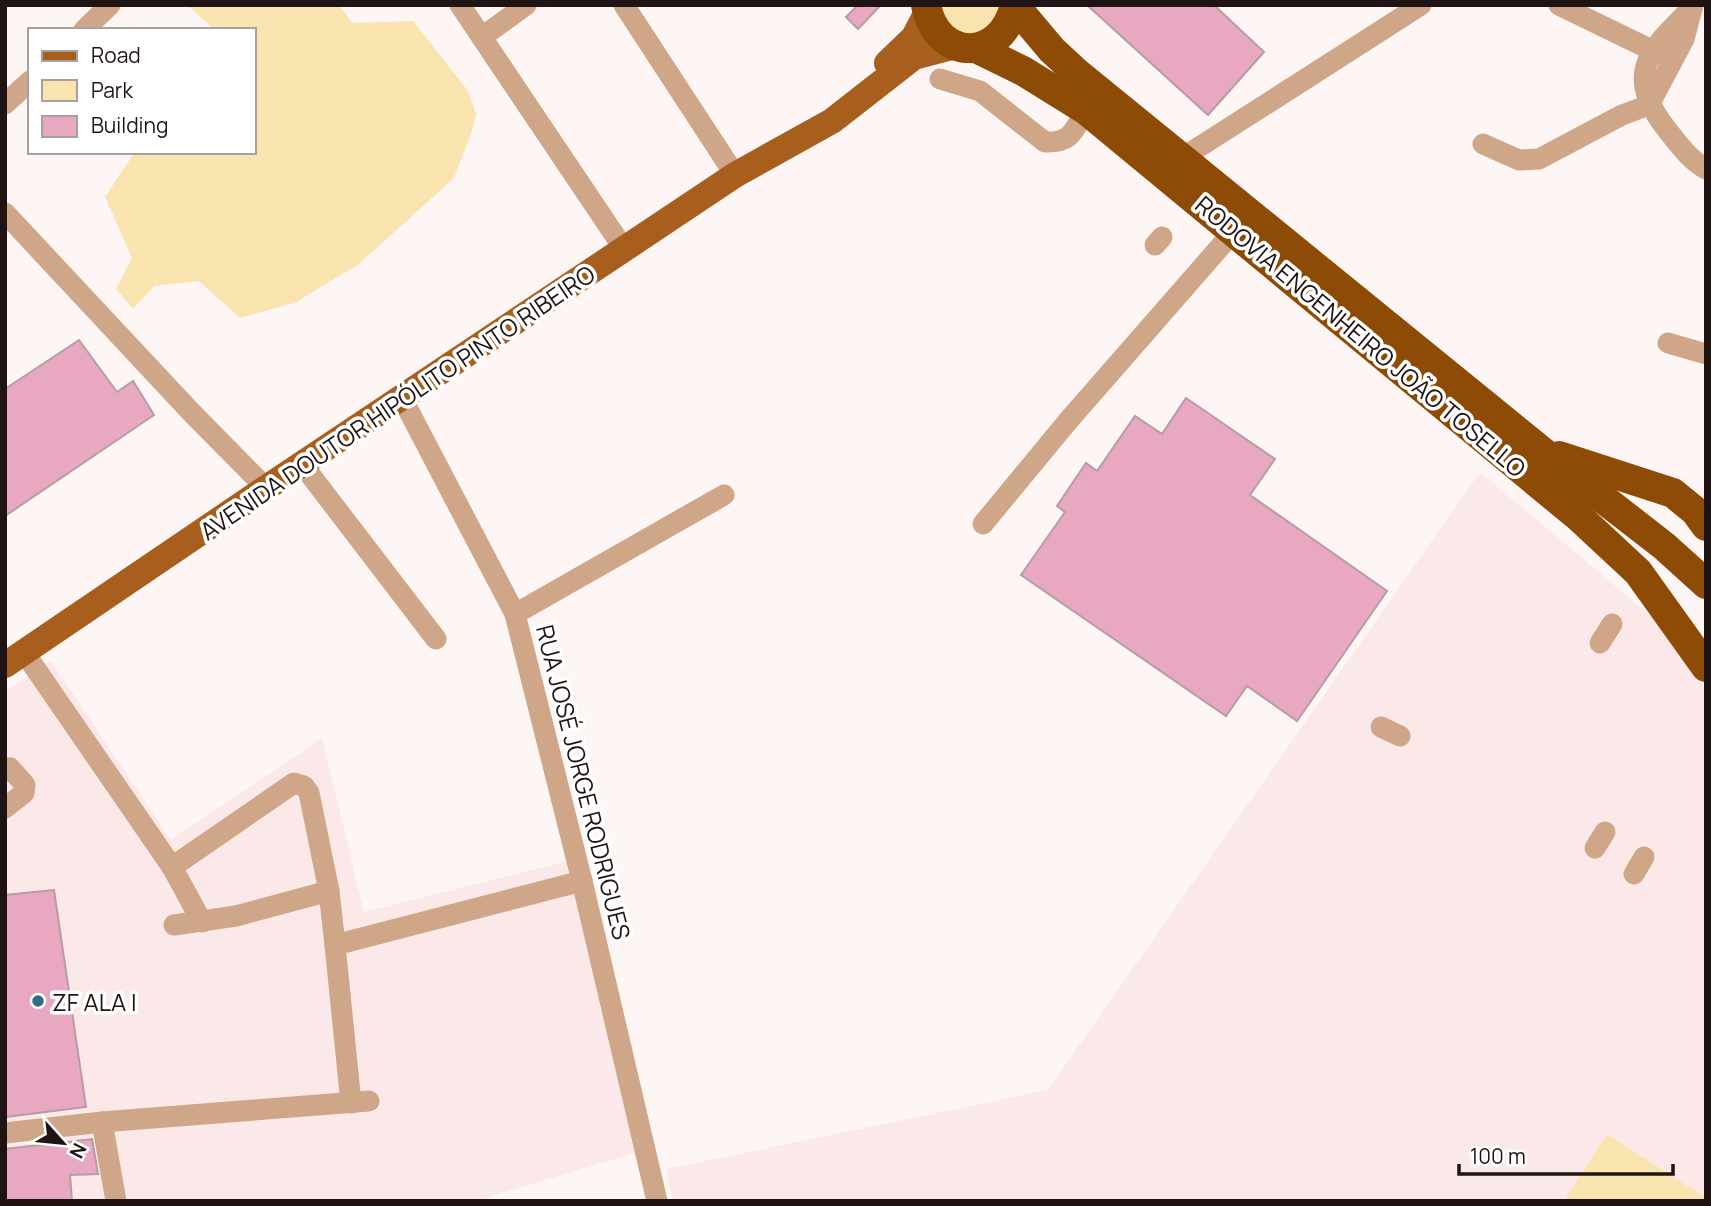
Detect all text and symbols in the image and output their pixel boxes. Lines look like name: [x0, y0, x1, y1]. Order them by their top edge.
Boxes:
legend: [28, 28, 256, 154]
text: Road: [91, 41, 141, 69]
text: Park: [91, 76, 133, 104]
text: Building: [91, 111, 168, 139]
street label: RODOVIA ENGENHEIRO JOÃO TOSELLO: [1189, 188, 1533, 484]
street label: AVENIDA DOUTOR HIPÓLITO PINTO RIBEIRO: [193, 257, 601, 547]
street label: RUA JOSÉ JORGE RODRIGUES: [529, 621, 639, 943]
place label: ZF ALA I: [52, 985, 137, 1018]
marker: ZF ALA I: [30, 993, 46, 1009]
north arrow: [28, 1108, 98, 1178]
scale bar: [1459, 1132, 1672, 1176]
text: N: [63, 1139, 93, 1163]
text: 100 m: [1470, 1142, 1526, 1170]

